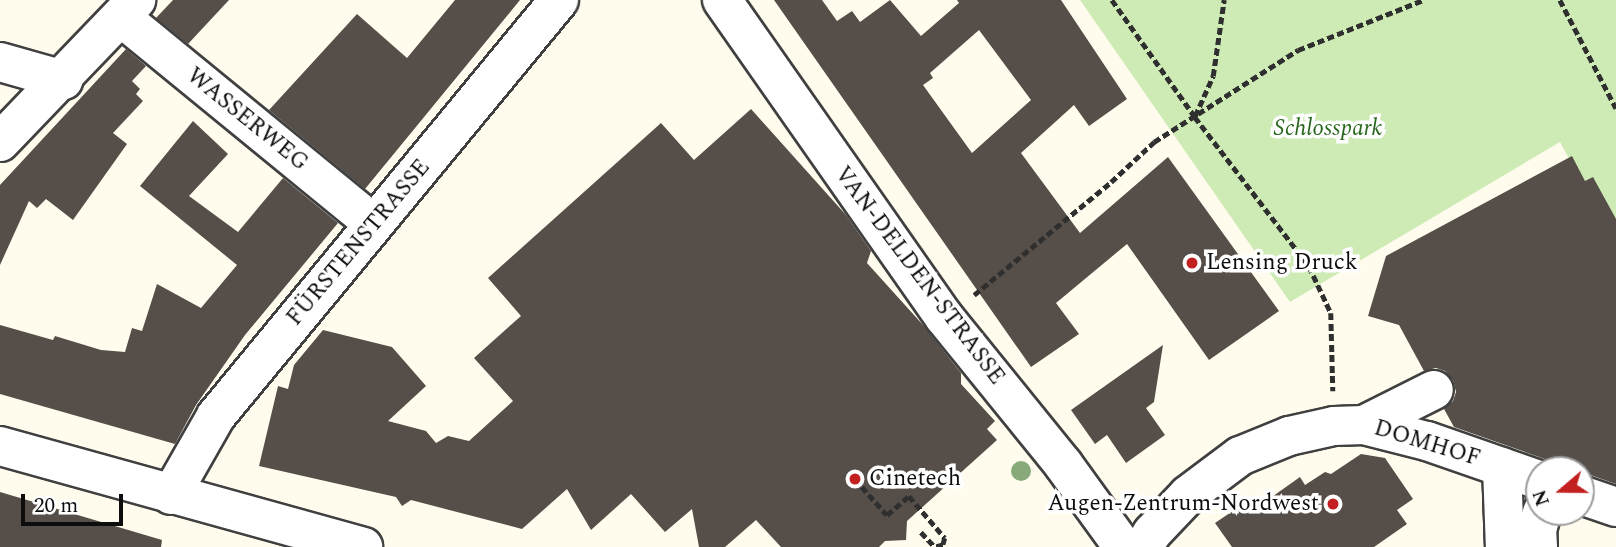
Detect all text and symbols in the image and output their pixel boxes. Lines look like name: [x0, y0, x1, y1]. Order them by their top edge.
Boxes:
street label: WASSERWEG: [181, 63, 313, 177]
park label: Schlosspark: [1274, 115, 1382, 143]
street label: FÜRSTENSTRASSE: [281, 154, 437, 332]
street label: VAN-DELDEN-STRASSE: [828, 161, 1010, 391]
place label: Lensing Druck: [1206, 249, 1357, 277]
marker: Lensing Druck: [1184, 255, 1200, 271]
street label: DOMHOF: [1370, 415, 1484, 473]
north arrow: [1525, 456, 1595, 526]
place label: Cinetech: [869, 465, 961, 493]
marker: Cinetech: [847, 471, 863, 487]
scale bar: [24, 480, 126, 524]
text: N: [1525, 485, 1558, 510]
text: 20 m: [34, 490, 78, 522]
place label: Augen-Zentrum-Nordwest: [1047, 490, 1319, 518]
marker: Augen-Zentrum-Nordwest: [1325, 496, 1341, 512]

